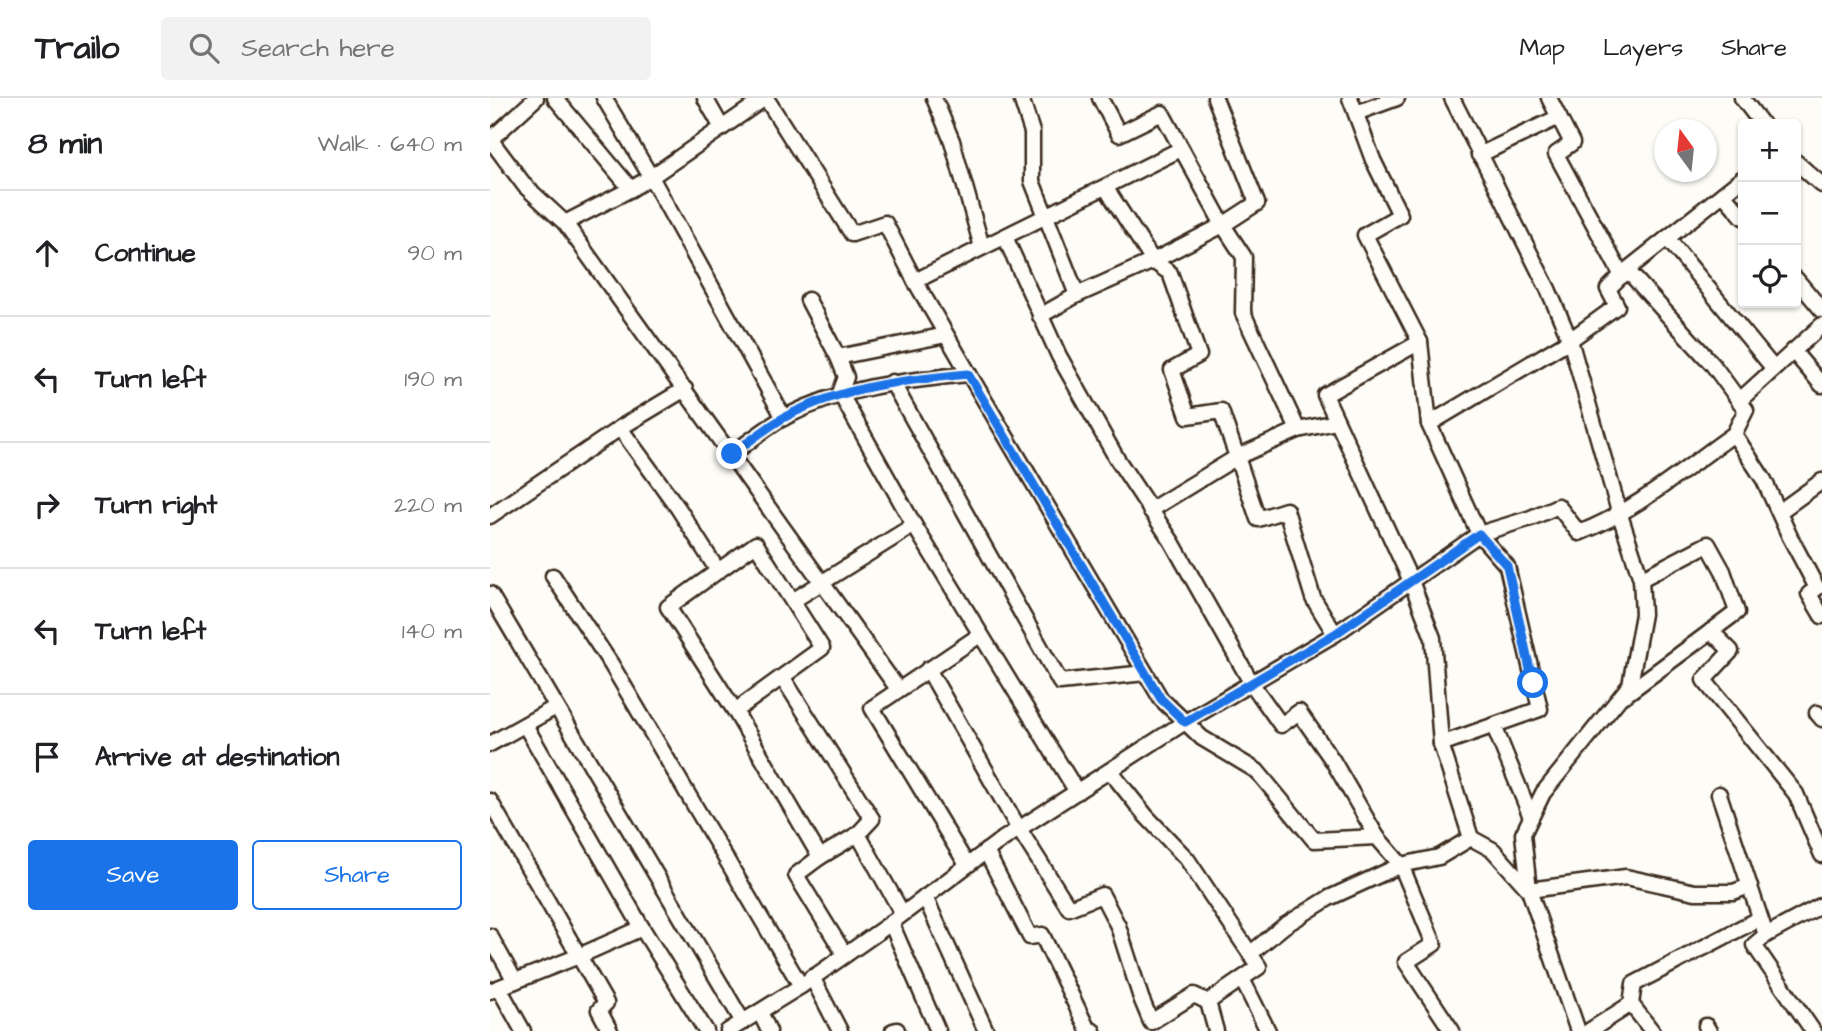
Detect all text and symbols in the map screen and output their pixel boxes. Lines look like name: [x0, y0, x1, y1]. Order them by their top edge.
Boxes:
search box: [161, 17, 651, 80]
text: Trailo: [35, 25, 119, 71]
icon: search: [185, 29, 223, 67]
text: Search here: [241, 30, 395, 66]
text: Map: [1520, 31, 1565, 65]
text: Layers: [1603, 31, 1683, 65]
text: Share: [1721, 31, 1787, 65]
north arrow: [1654, 119, 1717, 182]
map controls: [1738, 119, 1801, 308]
button: +: [1738, 119, 1801, 182]
text: 8 min: [28, 123, 102, 165]
text: Walk · 640 m: [318, 128, 462, 160]
button: −: [1738, 182, 1801, 245]
icon: ahead: [28, 234, 66, 272]
text: Continue: [95, 235, 196, 271]
text: 90 m: [407, 237, 462, 269]
button: locate: [1738, 245, 1801, 308]
icon: left: [28, 360, 66, 398]
text: Turn left: [95, 361, 206, 397]
text: 190 m: [404, 363, 462, 395]
route end: [716, 438, 747, 469]
icon: right: [28, 486, 66, 524]
text: Turn right: [95, 487, 217, 523]
text: 220 m: [394, 489, 462, 521]
icon: left: [28, 612, 66, 650]
text: Turn left: [95, 613, 206, 649]
text: 140 m: [402, 615, 462, 647]
route start: [1517, 667, 1548, 698]
icon: arrive: [28, 738, 66, 776]
text: Arrive at destination: [95, 739, 340, 775]
button: Save: [28, 840, 238, 910]
button: Share: [252, 840, 462, 910]

